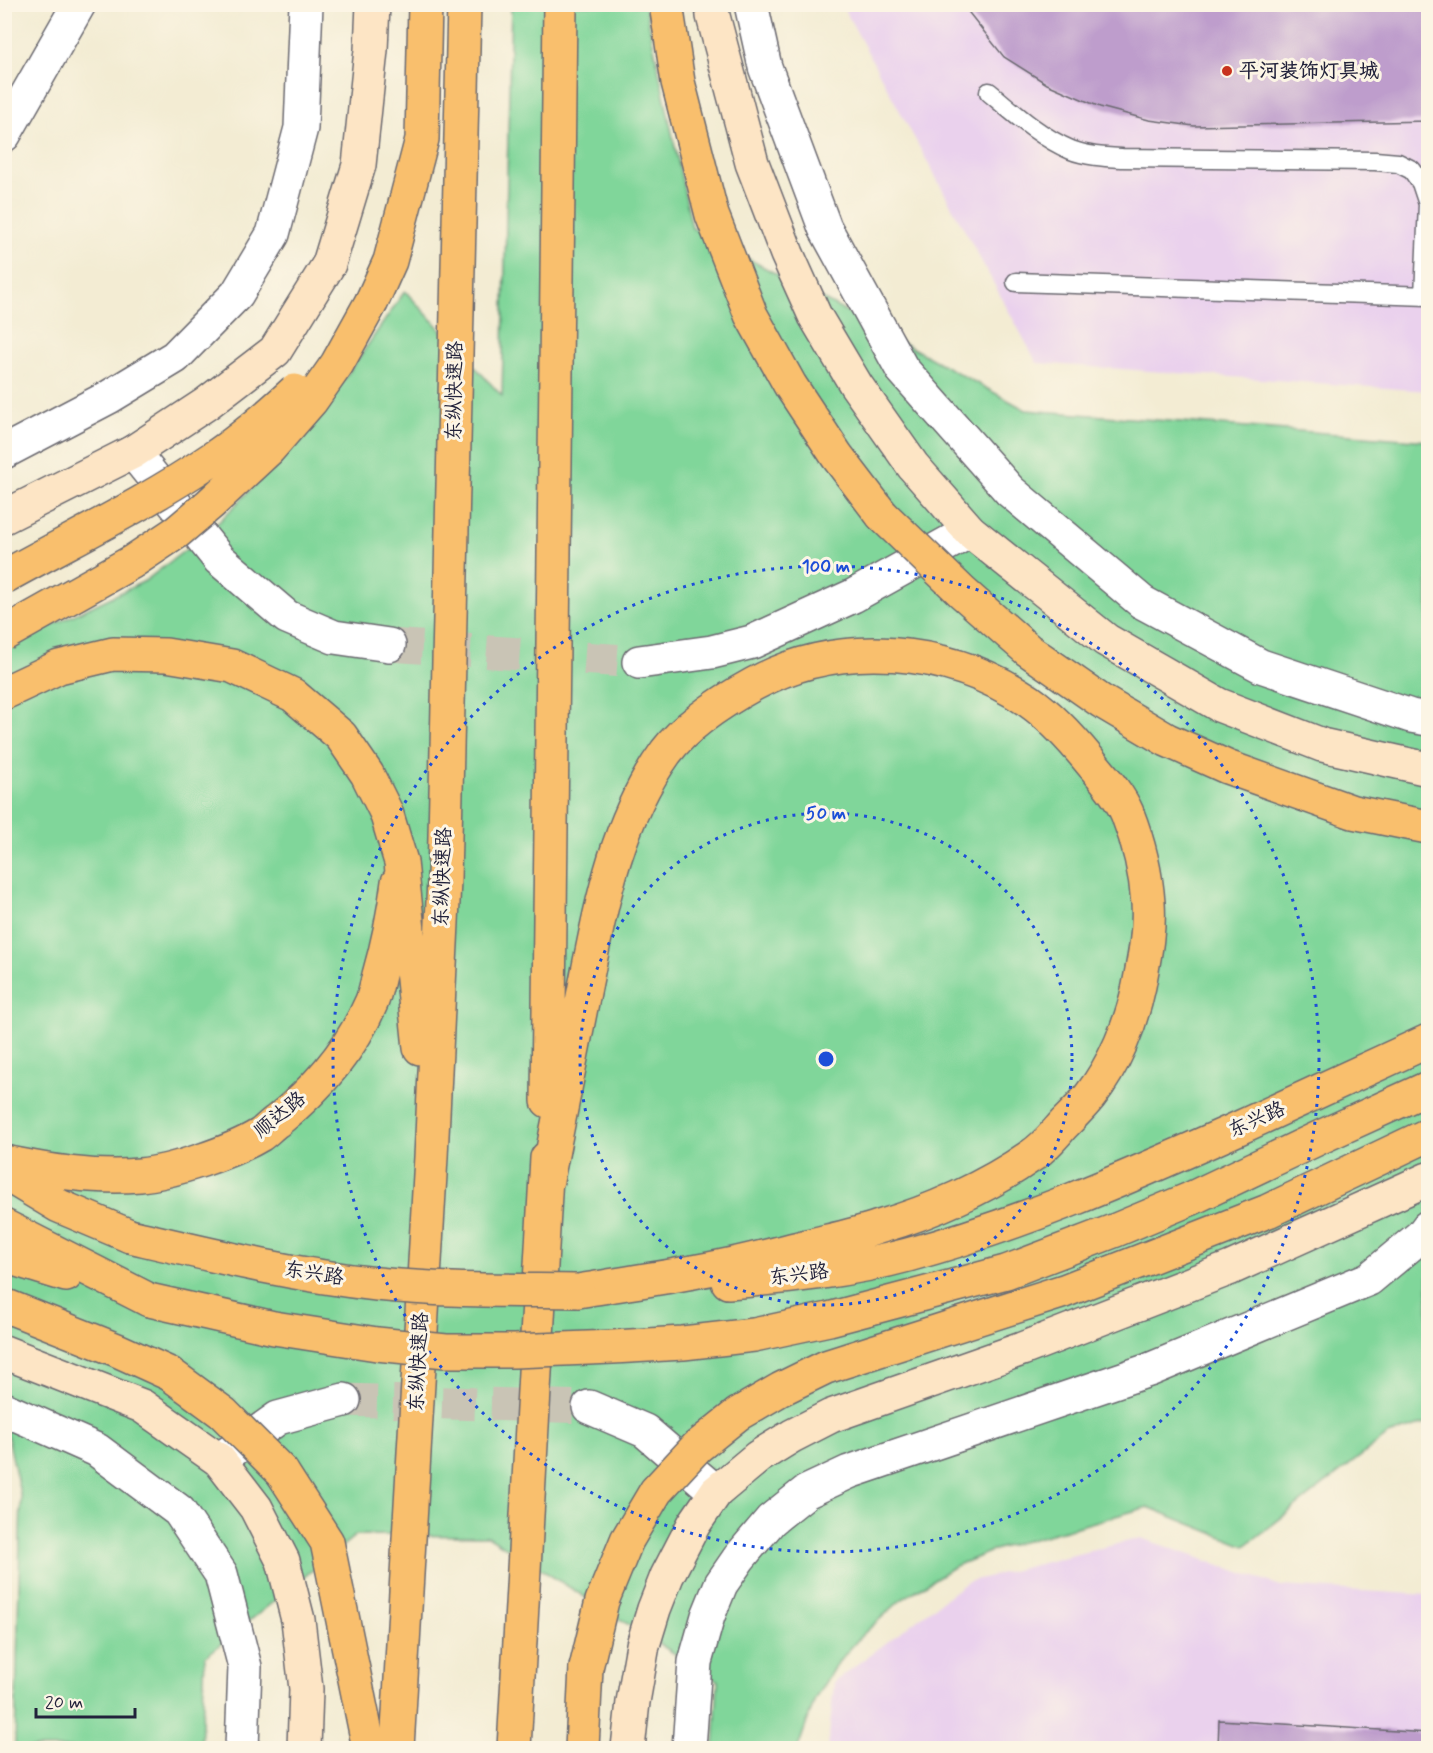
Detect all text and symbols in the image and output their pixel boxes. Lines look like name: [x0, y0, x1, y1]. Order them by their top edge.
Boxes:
place label: 平河装饰灯具城: [1239, 58, 1379, 85]
marker: 平河装饰灯具城: [1220, 64, 1234, 78]
street label: 东纵快速路: [441, 340, 469, 441]
text: 100 m: [802, 555, 850, 579]
text: 50 m: [806, 802, 846, 826]
street label: 东纵快速路: [428, 826, 458, 927]
centre of rings: [816, 1049, 836, 1069]
street label: 顺达路: [248, 1085, 313, 1144]
street label: 东兴路: [1224, 1095, 1291, 1145]
street label: 东兴路: [282, 1256, 347, 1292]
street label: 东兴路: [768, 1258, 831, 1292]
street label: 东纵快速路: [403, 1310, 435, 1413]
scale bar: [36, 1681, 135, 1719]
text: 20 m: [45, 1691, 83, 1715]

